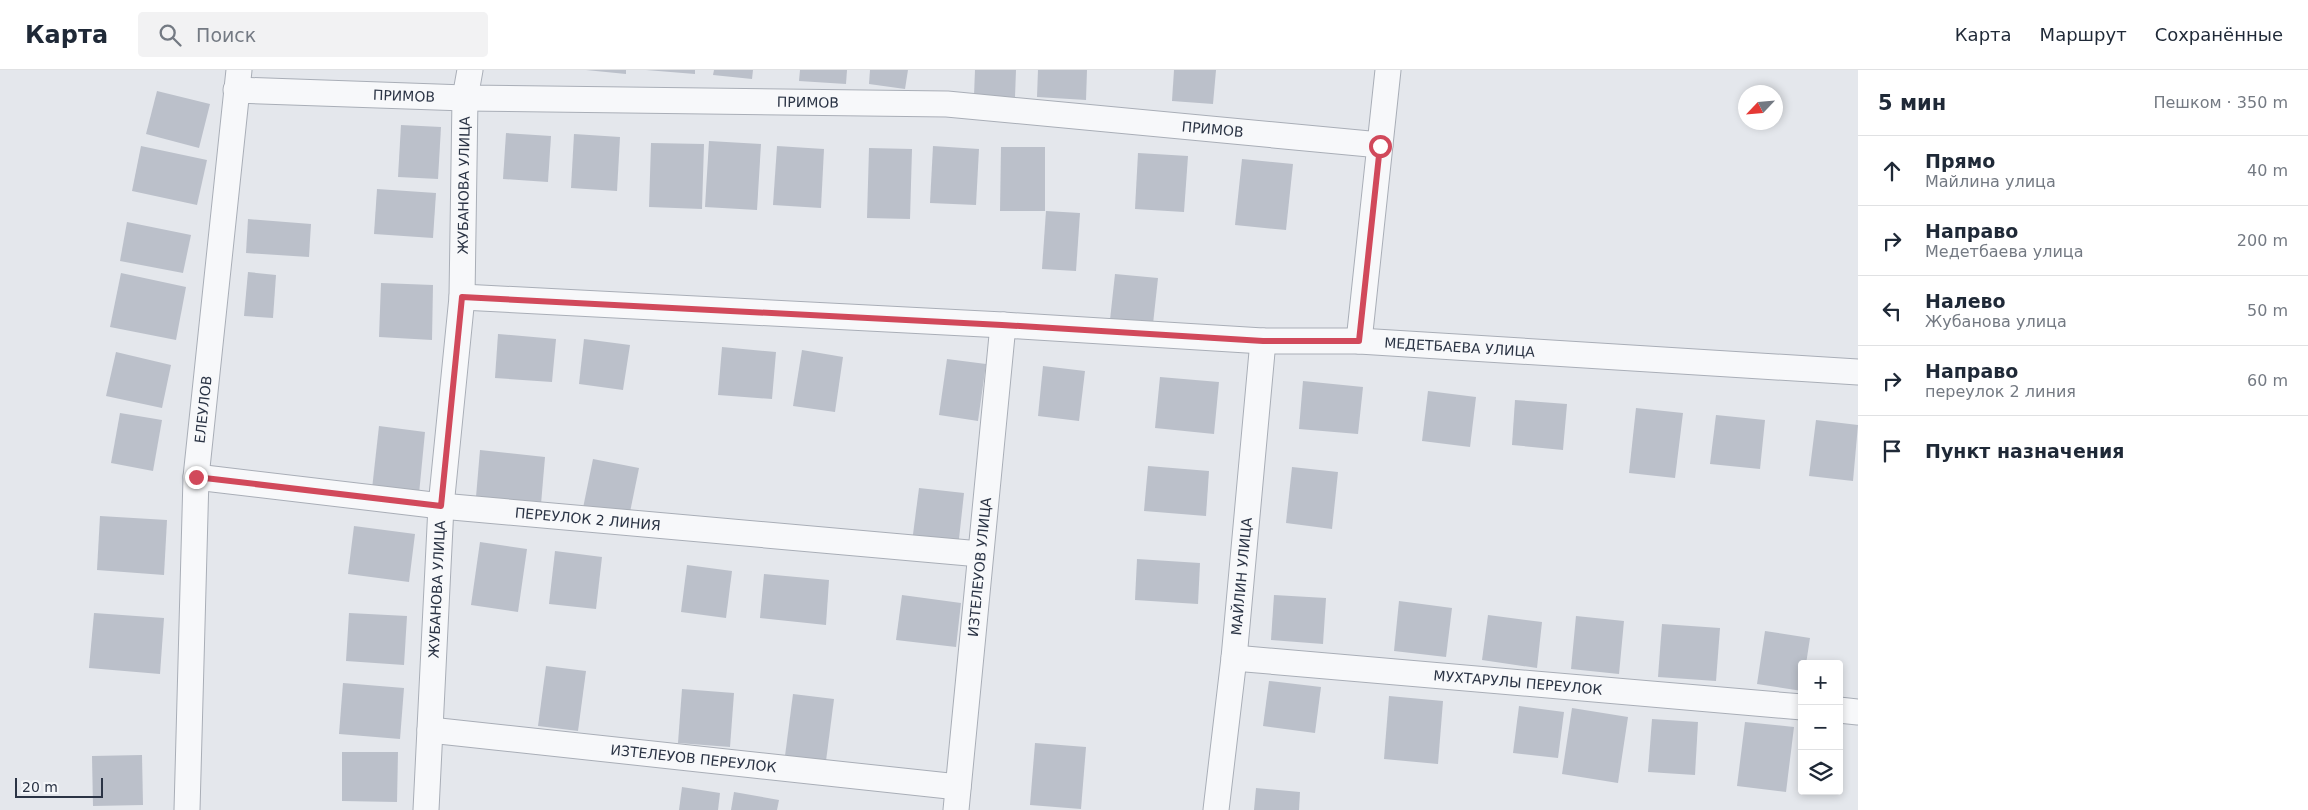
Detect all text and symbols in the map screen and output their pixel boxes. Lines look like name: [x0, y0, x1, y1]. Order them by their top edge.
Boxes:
search box: [138, 12, 488, 57]
text: Карта: [25, 21, 108, 49]
icon: search: [156, 21, 184, 49]
text: Поиск: [196, 24, 256, 46]
text: Карта: [1955, 24, 2012, 45]
text: Маршрут: [2040, 24, 2127, 45]
text: Сохранённые: [2155, 24, 2283, 45]
north arrow: [1738, 85, 1783, 130]
street label: ПРИМОВ: [373, 87, 435, 105]
text: 5 мин: [1878, 91, 1946, 115]
text: Пешком · 350 m: [2153, 93, 2288, 112]
street label: ПРИМОВ: [777, 94, 839, 111]
street label: ЖУБАНОВА УЛИЦА: [455, 116, 473, 255]
street label: ПРИМОВ: [1181, 118, 1244, 140]
route start: [1369, 135, 1392, 158]
text: Прямо: [1925, 150, 1995, 172]
icon: ahead: [1878, 157, 1906, 185]
text: 40 m: [2247, 161, 2288, 180]
text: Майлина улица: [1925, 172, 2056, 191]
text: Направо: [1925, 220, 2018, 242]
icon: right: [1878, 227, 1906, 255]
text: 200 m: [2237, 231, 2288, 250]
text: Медетбаева улица: [1925, 242, 2084, 261]
text: Налево: [1925, 290, 2006, 312]
icon: left: [1878, 297, 1906, 325]
text: 50 m: [2247, 301, 2288, 320]
text: Жубанова улица: [1925, 312, 2067, 331]
street label: МЕДЕТБАЕВА УЛИЦА: [1384, 335, 1536, 360]
text: Направо: [1925, 360, 2018, 382]
icon: right: [1878, 367, 1906, 395]
text: 60 m: [2247, 371, 2288, 390]
street label: ЕЛЕУЛОВ: [192, 375, 215, 444]
text: переулок 2 линия: [1925, 382, 2076, 401]
icon: arrive: [1878, 437, 1906, 465]
text: Пункт назначения: [1925, 440, 2124, 462]
route end: [185, 466, 208, 489]
street label: ИЗТЕЛЕУОВ УЛИЦА: [965, 496, 994, 638]
street label: ПЕРЕУЛОК 2 ЛИНИЯ: [514, 505, 661, 534]
street label: МАЙЛИН УЛИЦА: [1228, 516, 1255, 636]
street label: ЖУБАНОВА УЛИЦА: [426, 520, 448, 659]
map controls: [1798, 660, 1843, 795]
button: +: [1798, 660, 1843, 705]
street label: МУХТАРУЛЫ ПЕРЕУЛОК: [1433, 667, 1603, 698]
button: −: [1798, 705, 1843, 750]
street label: ИЗТЕЛЕУОВ ПЕРЕУЛОК: [610, 742, 777, 775]
button: layers: [1798, 750, 1843, 795]
scale bar: [15, 775, 102, 798]
text: 20 m: [22, 779, 58, 795]

